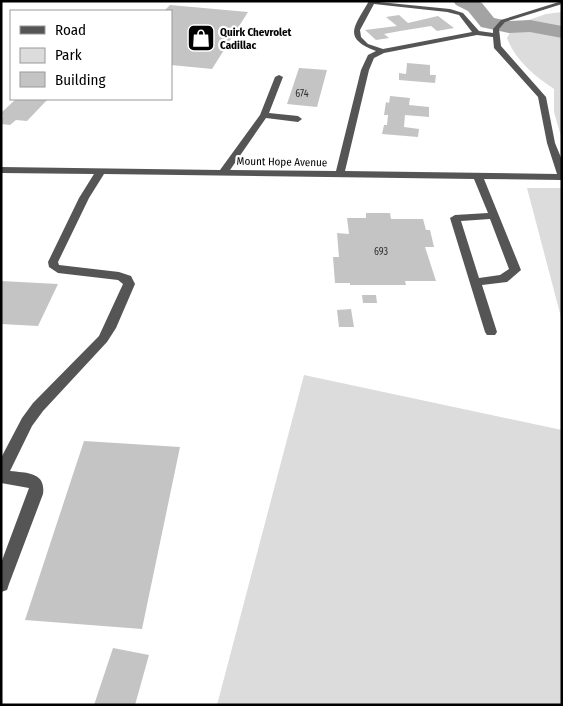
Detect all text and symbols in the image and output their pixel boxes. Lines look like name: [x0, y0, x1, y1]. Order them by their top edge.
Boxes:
legend: [10, 10, 172, 100]
text: Road: [55, 21, 86, 39]
shop icon: Quirk Chevrolet Cadillac: [186, 23, 216, 53]
place label: Quirk Chevrolet Cadillac: [220, 26, 292, 52]
text: Park: [55, 46, 82, 64]
text: Building: [55, 71, 106, 89]
house number: 674: [295, 88, 309, 100]
street label: Mount Hope Avenue: [237, 155, 327, 169]
house number: 693: [374, 246, 388, 258]

